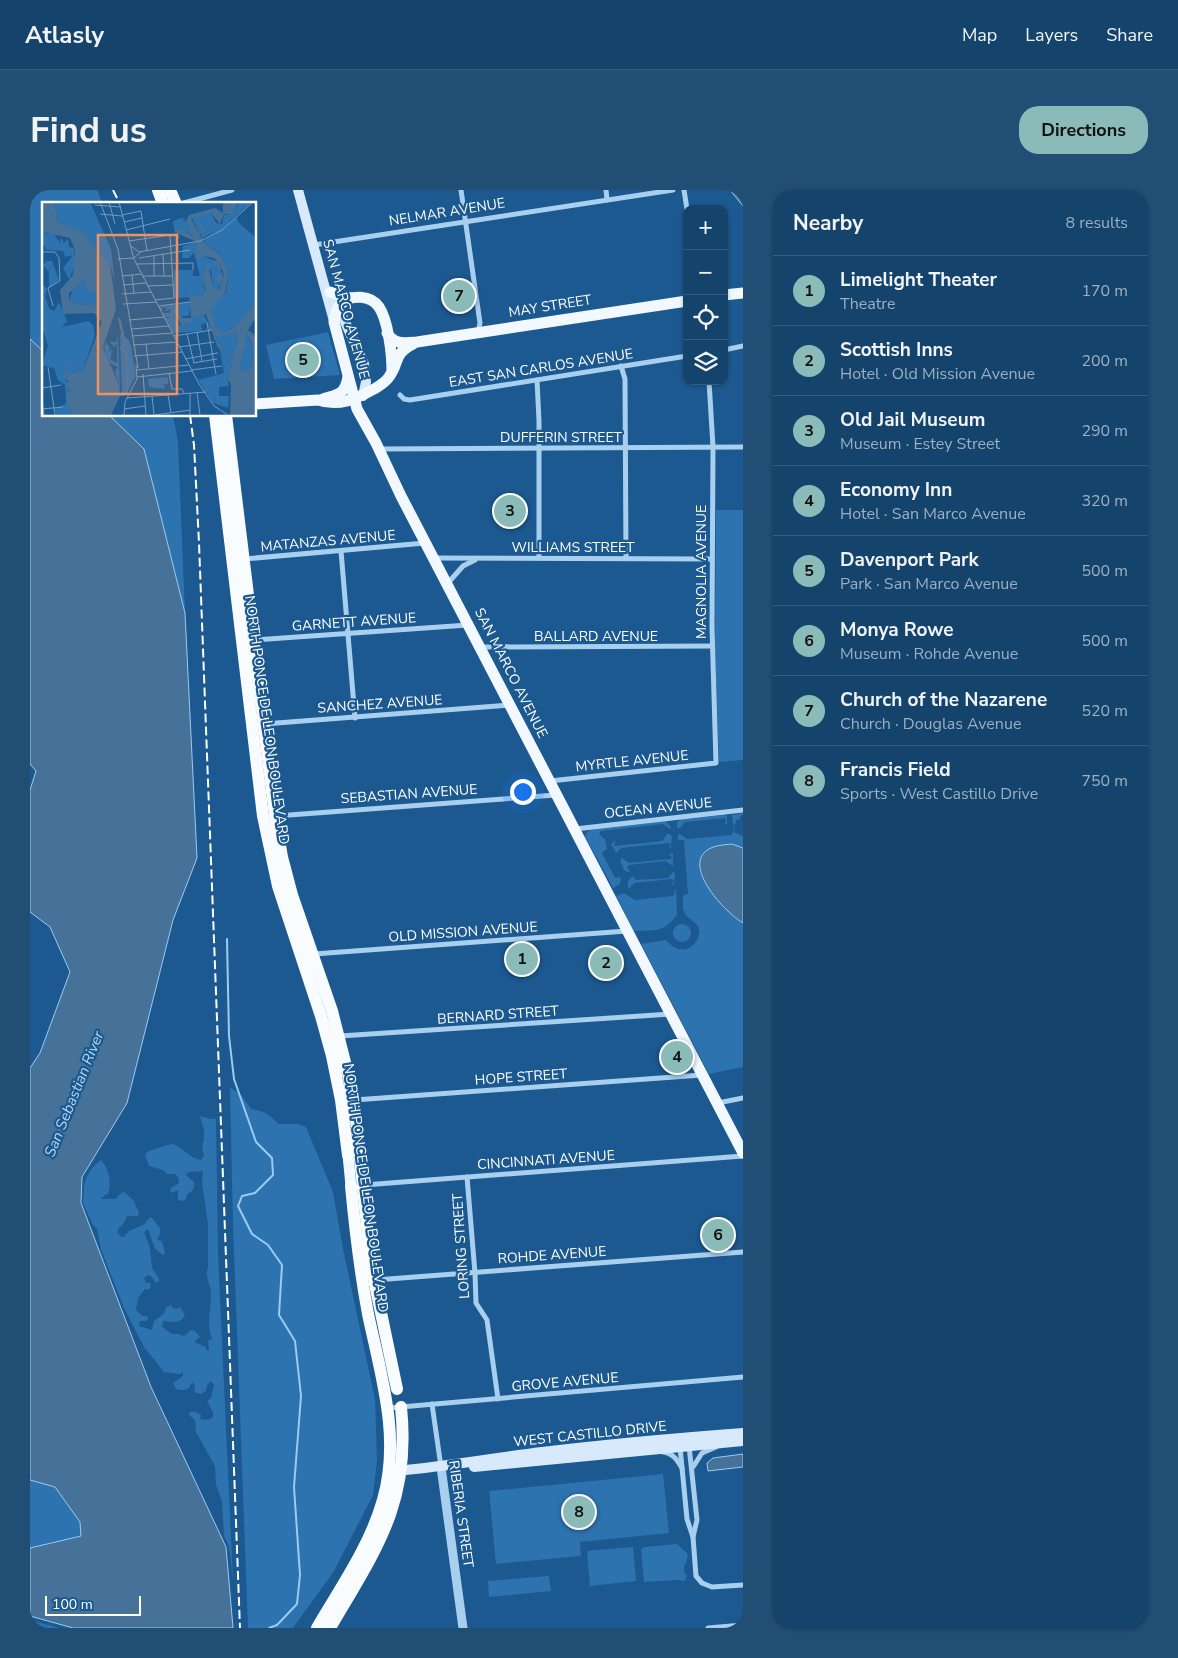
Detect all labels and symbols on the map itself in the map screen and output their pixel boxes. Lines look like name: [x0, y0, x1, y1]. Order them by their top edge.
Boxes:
street label: NELMAR AVENUE: [388, 193, 506, 231]
inset map: [42, 202, 256, 416]
street label: SAN MARCO AVENUE: [318, 237, 374, 381]
pin: 7: [443, 277, 475, 315]
street label: MAY STREET: [507, 290, 594, 322]
pin: 5: [287, 341, 319, 379]
street label: EAST SAN CARLOS AVENUE: [448, 344, 634, 392]
street label: DUFFERIN STREET: [500, 428, 622, 447]
pin: 3: [494, 492, 526, 530]
street label: MAGNOLIA AVENUE: [692, 505, 711, 639]
street label: MATANZAS AVENUE: [260, 526, 396, 556]
street label: WILLIAMS STREET: [512, 538, 635, 557]
street label: NORTH PONCE DE LEON BOULEVARD: [240, 594, 294, 846]
street label: SAN MARCO AVENUE: [470, 605, 552, 741]
street label: GARNETT AVENUE: [291, 608, 417, 636]
street label: BALLARD AVENUE: [534, 627, 658, 646]
street label: SANCHEZ AVENUE: [317, 690, 443, 718]
street label: MYRTLE AVENUE: [575, 746, 689, 776]
your location: [510, 779, 536, 805]
street label: SEBASTIAN AVENUE: [340, 780, 478, 808]
street label: OCEAN AVENUE: [603, 793, 713, 823]
street label: OLD MISSION AVENUE: [388, 917, 538, 947]
pin: 1: [506, 940, 538, 978]
pin: 2: [590, 944, 622, 982]
street label: BERNARD STREET: [437, 1001, 560, 1029]
water label: San Sebastian River: [40, 1027, 109, 1160]
pin: 4: [661, 1038, 693, 1076]
street label: NORTH PONCE DE LEON BOULEVARD: [339, 1062, 393, 1314]
street label: HOPE STREET: [474, 1064, 569, 1090]
street label: CINCINNATI AVENUE: [477, 1146, 615, 1174]
street label: LORING STREET: [448, 1192, 474, 1299]
pin: 6: [702, 1216, 734, 1254]
street label: ROHDE AVENUE: [497, 1242, 607, 1268]
street label: GROVE AVENUE: [511, 1368, 619, 1396]
street label: WEST CASTILLO DRIVE: [513, 1417, 667, 1451]
street label: RIBERIA STREET: [444, 1459, 478, 1569]
pin: 8: [563, 1493, 595, 1531]
scale bar: [45, 1593, 141, 1616]

